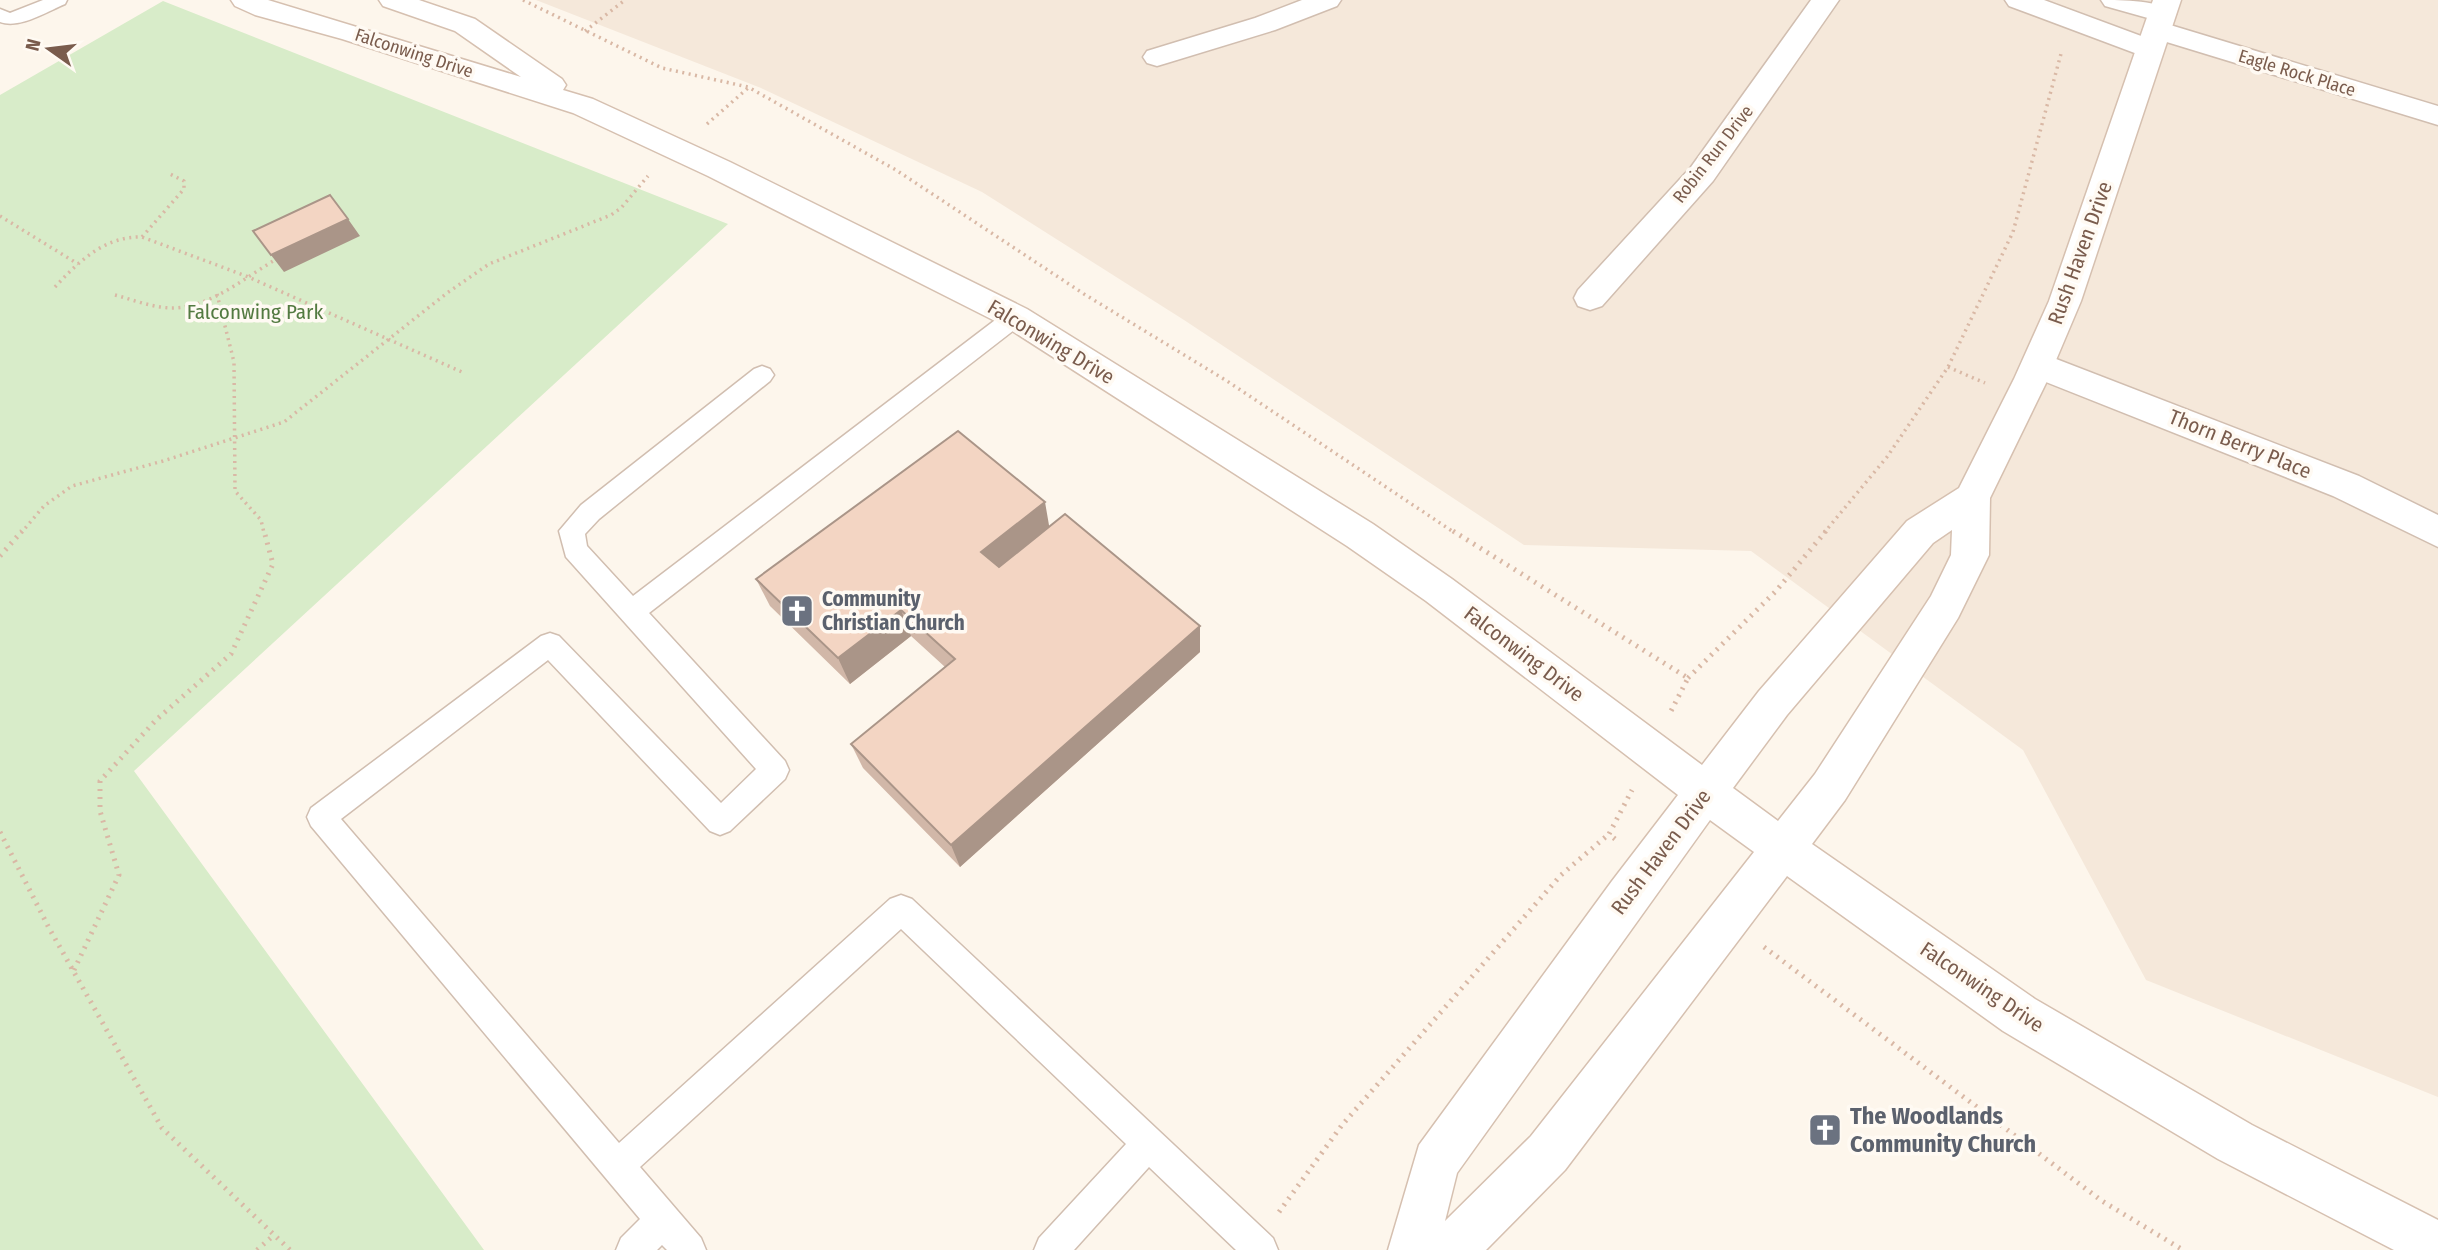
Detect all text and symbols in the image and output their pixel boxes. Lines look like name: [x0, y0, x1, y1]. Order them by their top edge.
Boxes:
north arrow: [14, 14, 84, 84]
street label: Falconwing Drive: [352, 24, 476, 83]
text: N: [20, 37, 46, 53]
street label: Eagle Rock Place: [2236, 45, 2358, 101]
street label: Robin Run Drive: [1668, 101, 1758, 207]
street label: Rush Haven Drive: [2042, 178, 2118, 328]
street label: Falconwing Drive: [983, 294, 1119, 390]
park label: Falconwing Park: [187, 299, 323, 325]
street label: Thorn Berry Place: [2165, 404, 2315, 484]
place label: Community Christian Church: [822, 586, 965, 636]
church icon: Community Christian Church: [778, 592, 816, 630]
street label: Falconwing Drive: [1459, 600, 1589, 708]
street label: Rush Haven Drive: [1605, 784, 1717, 920]
street label: Falconwing Drive: [1915, 936, 2049, 1038]
place label: The Woodlands Community Church: [1850, 1102, 2036, 1158]
church icon: The Woodlands Community Church: [1806, 1111, 1844, 1149]

